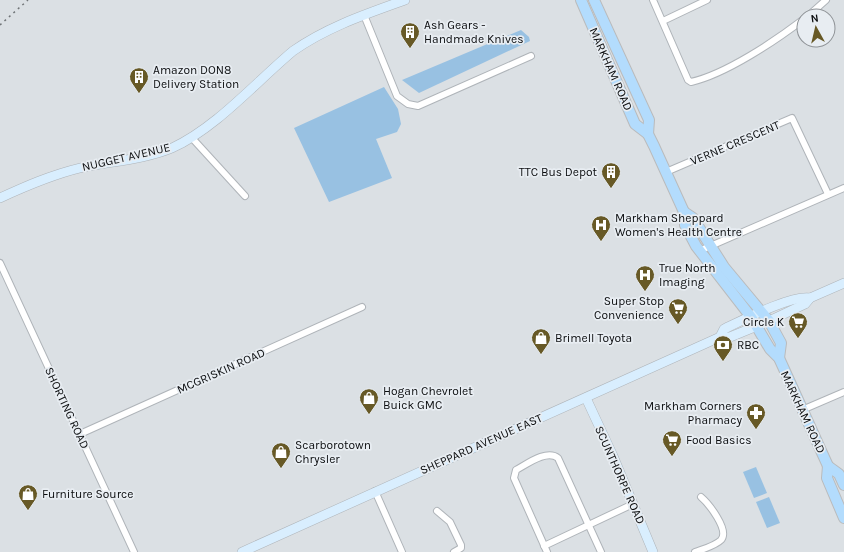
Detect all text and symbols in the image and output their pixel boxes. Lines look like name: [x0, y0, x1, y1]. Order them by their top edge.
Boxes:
north arrow: [796, 8, 836, 48]
text: N: [810, 12, 819, 26]
place label: Ash Gears - Handmade Knives: [424, 18, 524, 46]
building icon: Ash Gears - Handmade Knives: [399, 21, 421, 49]
street label: MARKHAM ROAD: [586, 25, 636, 113]
place label: Amazon DON8 Delivery Station: [153, 63, 239, 91]
building icon: Amazon DON8 Delivery Station: [128, 66, 150, 94]
street label: VERNE CRESCENT: [688, 118, 782, 168]
street label: NUGGET AVENUE: [81, 140, 171, 174]
building icon: TTC Bus Depot: [600, 161, 622, 189]
place label: TTC Bus Depot: [519, 165, 597, 179]
place label: Markham Sheppard Women's Health Centre: [615, 211, 742, 239]
hospital icon: Markham Sheppard Women's Health Centre: [590, 214, 612, 242]
place label: True North Imaging: [659, 261, 716, 289]
hospital icon: True North Imaging: [634, 264, 656, 292]
place label: Super Stop Convenience: [594, 294, 664, 322]
supermarket icon: Super Stop Convenience: [667, 297, 689, 325]
supermarket icon: Circle K: [787, 311, 809, 339]
place label: Circle K: [743, 315, 785, 329]
shop icon: Brimell Toyota: [530, 327, 552, 355]
place label: Brimell Toyota: [555, 331, 632, 345]
bank icon: RBC: [712, 334, 734, 362]
place label: RBC: [737, 338, 759, 352]
street label: MCGRISKIN ROAD: [175, 345, 267, 397]
street label: SHORTING ROAD: [42, 365, 92, 451]
street label: MARKHAM ROAD: [778, 368, 828, 456]
place label: Hogan Chevrolet Buick GMC: [383, 384, 473, 412]
shop icon: Hogan Chevrolet Buick GMC: [358, 387, 380, 415]
place label: Markham Corners Pharmacy: [644, 399, 742, 427]
pharmacy icon: Markham Corners Pharmacy: [745, 402, 767, 430]
street label: SHEPPARD AVENUE EAST: [418, 411, 544, 477]
street label: SCUNTHORPE ROAD: [592, 424, 648, 526]
supermarket icon: Food Basics: [661, 429, 683, 457]
place label: Food Basics: [686, 433, 751, 447]
place label: Scarborotown Chrysler: [295, 438, 371, 466]
shop icon: Scarborotown Chrysler: [270, 441, 292, 469]
shop icon: Furniture Source: [17, 483, 39, 511]
place label: Furniture Source: [42, 487, 133, 501]

